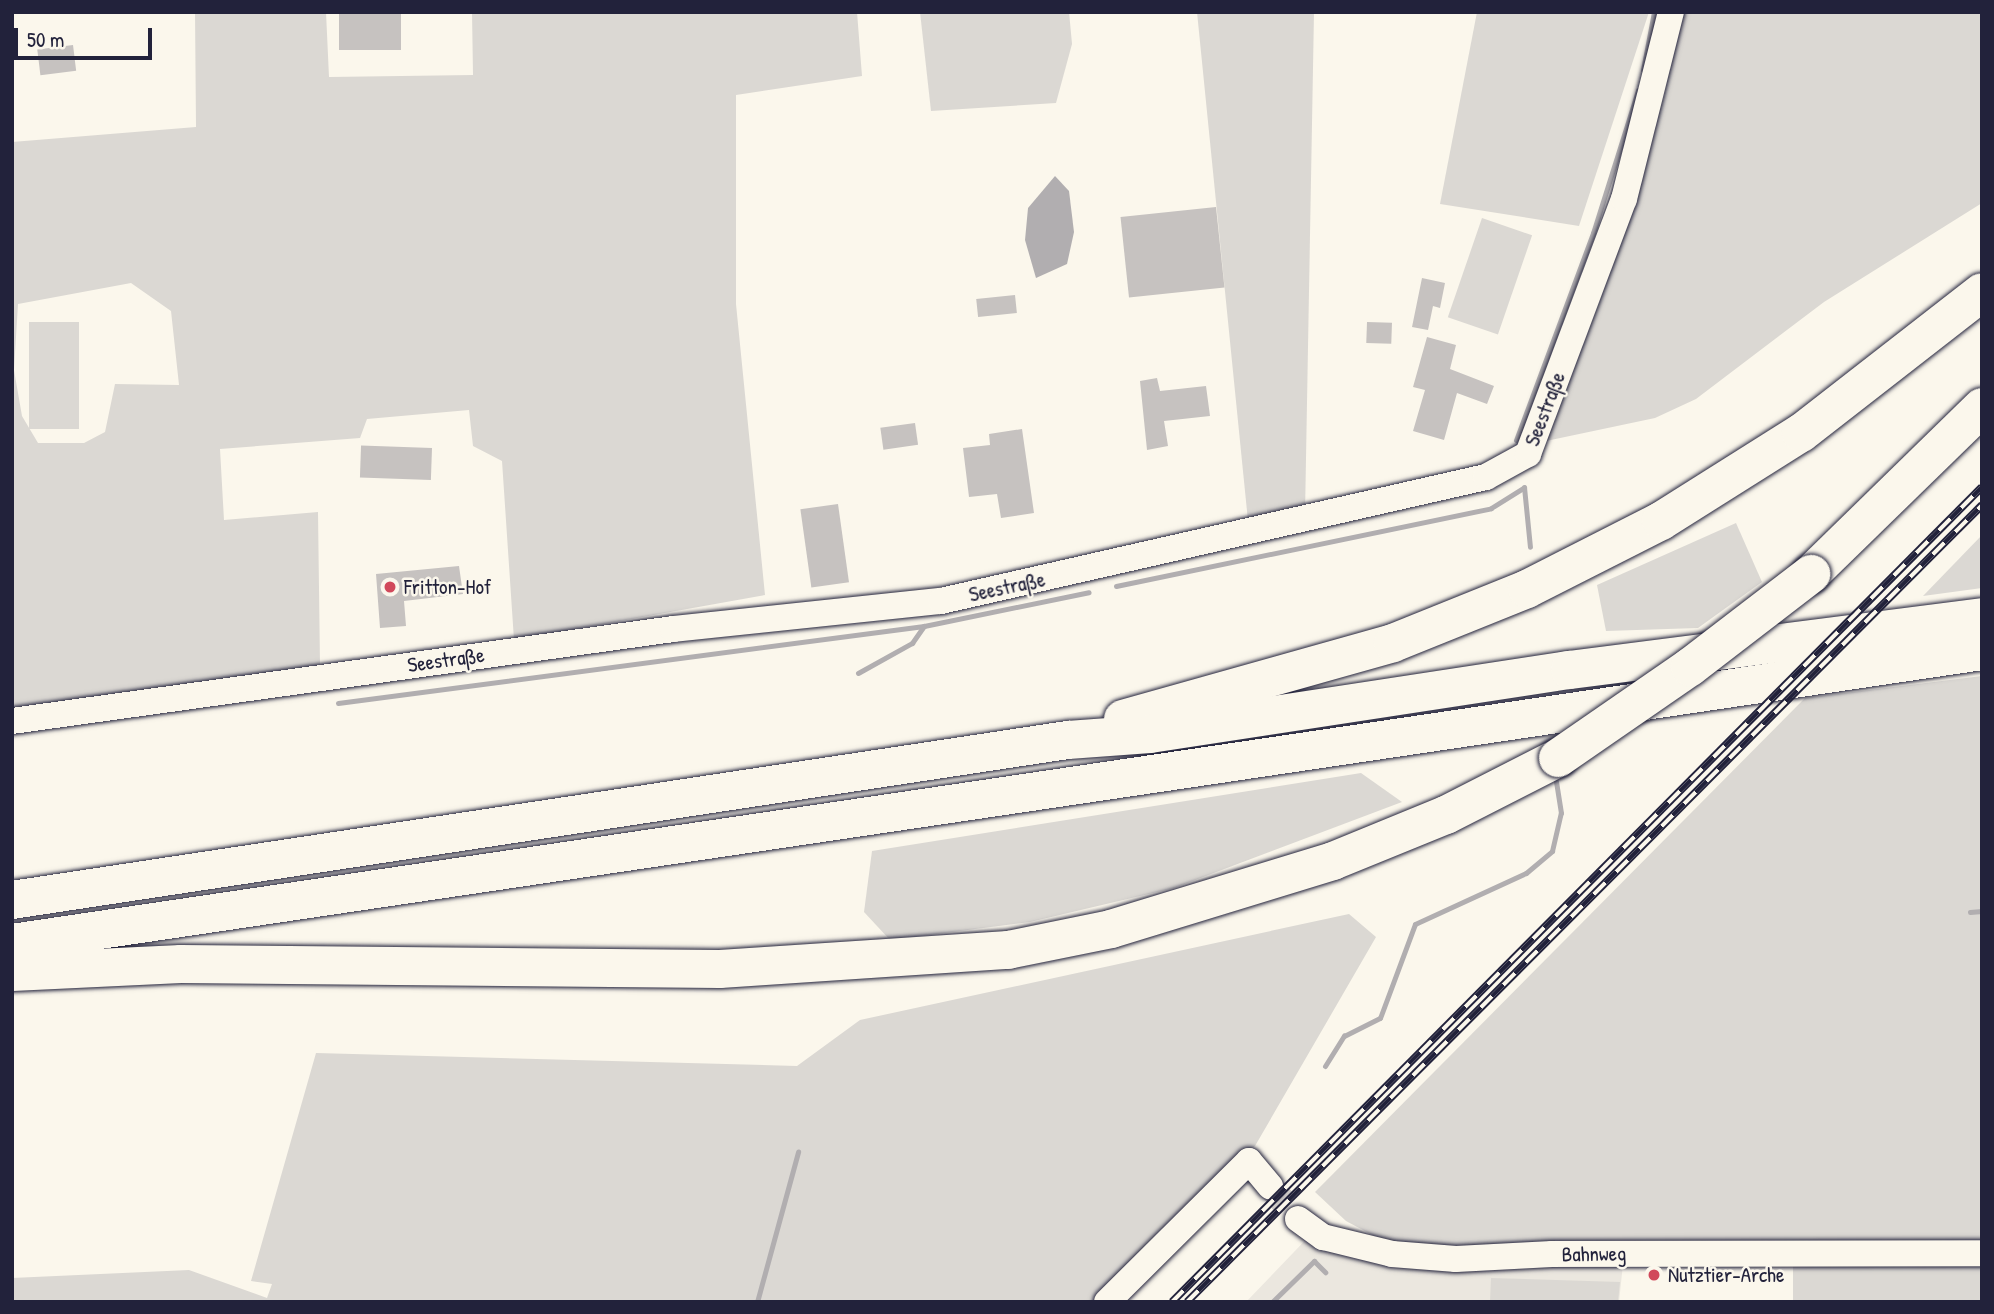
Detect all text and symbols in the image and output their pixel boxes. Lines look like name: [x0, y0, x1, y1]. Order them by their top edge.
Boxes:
scale bar: [18, 14, 156, 58]
text: 50 m: [27, 25, 64, 54]
street label: Seestraße: [1519, 368, 1571, 450]
street label: Seestraße: [967, 567, 1047, 607]
place label: Fritton-Hof: [404, 574, 491, 600]
marker: Fritton-Hof: [382, 579, 398, 595]
street label: Seestraße: [406, 642, 486, 678]
street label: Bahnweg: [1561, 1241, 1627, 1267]
place label: Nutztier-Arche: [1668, 1262, 1784, 1288]
marker: Nutztier-Arche: [1646, 1267, 1662, 1283]

